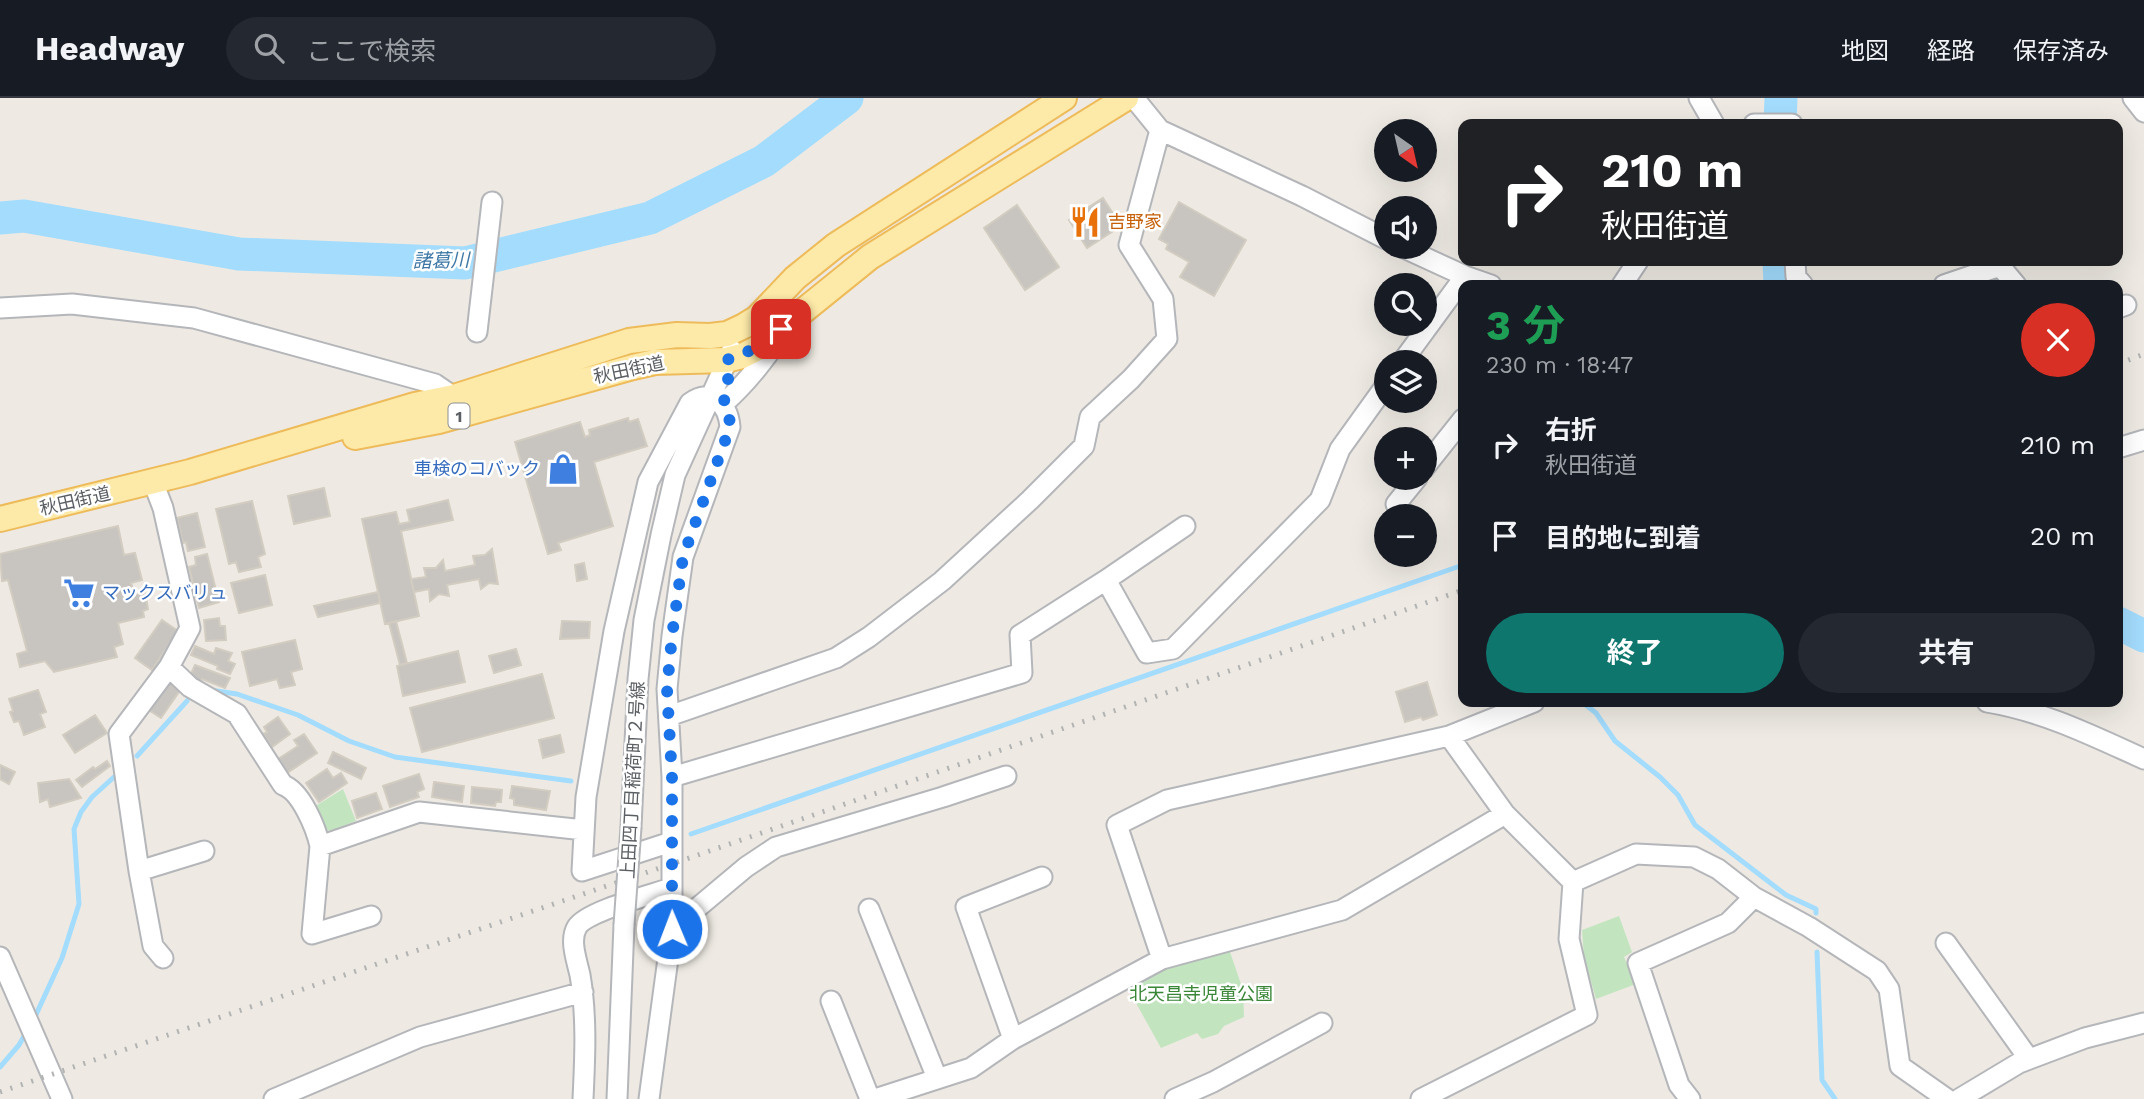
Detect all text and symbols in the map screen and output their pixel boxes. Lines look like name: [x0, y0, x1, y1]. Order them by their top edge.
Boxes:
search box: [226, 17, 716, 80]
text: Headway: [35, 29, 184, 68]
icon: search: [250, 29, 288, 67]
text: ここで検索: [306, 36, 436, 66]
text: 地図: [1841, 37, 1889, 65]
text: 経路: [1927, 37, 1975, 65]
text: 保存済み: [2013, 37, 2109, 65]
north arrow: [1374, 119, 1437, 182]
map controls: [1374, 119, 1437, 567]
text: 210 m: [1601, 141, 1743, 199]
icon: right: [1486, 147, 1577, 238]
button: sound: [1374, 196, 1437, 259]
restaurant icon: 吉野家: [1068, 205, 1102, 239]
text: 秋田街道: [1601, 207, 1729, 245]
place label: 吉野家: [1108, 211, 1162, 232]
water label: 諸葛川: [412, 248, 472, 272]
button: search: [1374, 273, 1437, 336]
pin: [751, 299, 811, 359]
text: 3 分: [1486, 301, 1565, 350]
button: close: [2021, 303, 2095, 377]
icon: arrive: [762, 310, 800, 348]
button: layers: [1374, 350, 1437, 413]
street label: 秋田街道: [591, 352, 666, 387]
text: 230 m · 18:47: [1486, 352, 1633, 379]
road number: 1: [448, 404, 470, 428]
text: 右折: [1545, 415, 1597, 445]
icon: right: [1486, 426, 1524, 464]
button: +: [1374, 427, 1437, 490]
text: 210 m: [2020, 430, 2095, 460]
shop icon: 車検のコバック: [546, 452, 580, 486]
text: 秋田街道: [1545, 452, 1637, 479]
place label: 車検のコバック: [414, 458, 540, 479]
street label: 秋田街道: [37, 482, 112, 519]
button: −: [1374, 504, 1437, 567]
icon: arrive: [1486, 517, 1524, 555]
text: 20 m: [2030, 521, 2095, 551]
text: 目的地に到着: [1545, 523, 1701, 553]
supermarket icon: マックスバリュ: [62, 576, 96, 610]
place label: マックスバリュ: [102, 582, 227, 603]
button: 終了: [1486, 613, 1784, 693]
button: 共有: [1798, 613, 2095, 693]
street label: 上田四丁目稲荷町２号線: [617, 681, 648, 879]
position arrow: [635, 892, 709, 966]
park label: 北天昌寺児童公園: [1129, 983, 1273, 1004]

